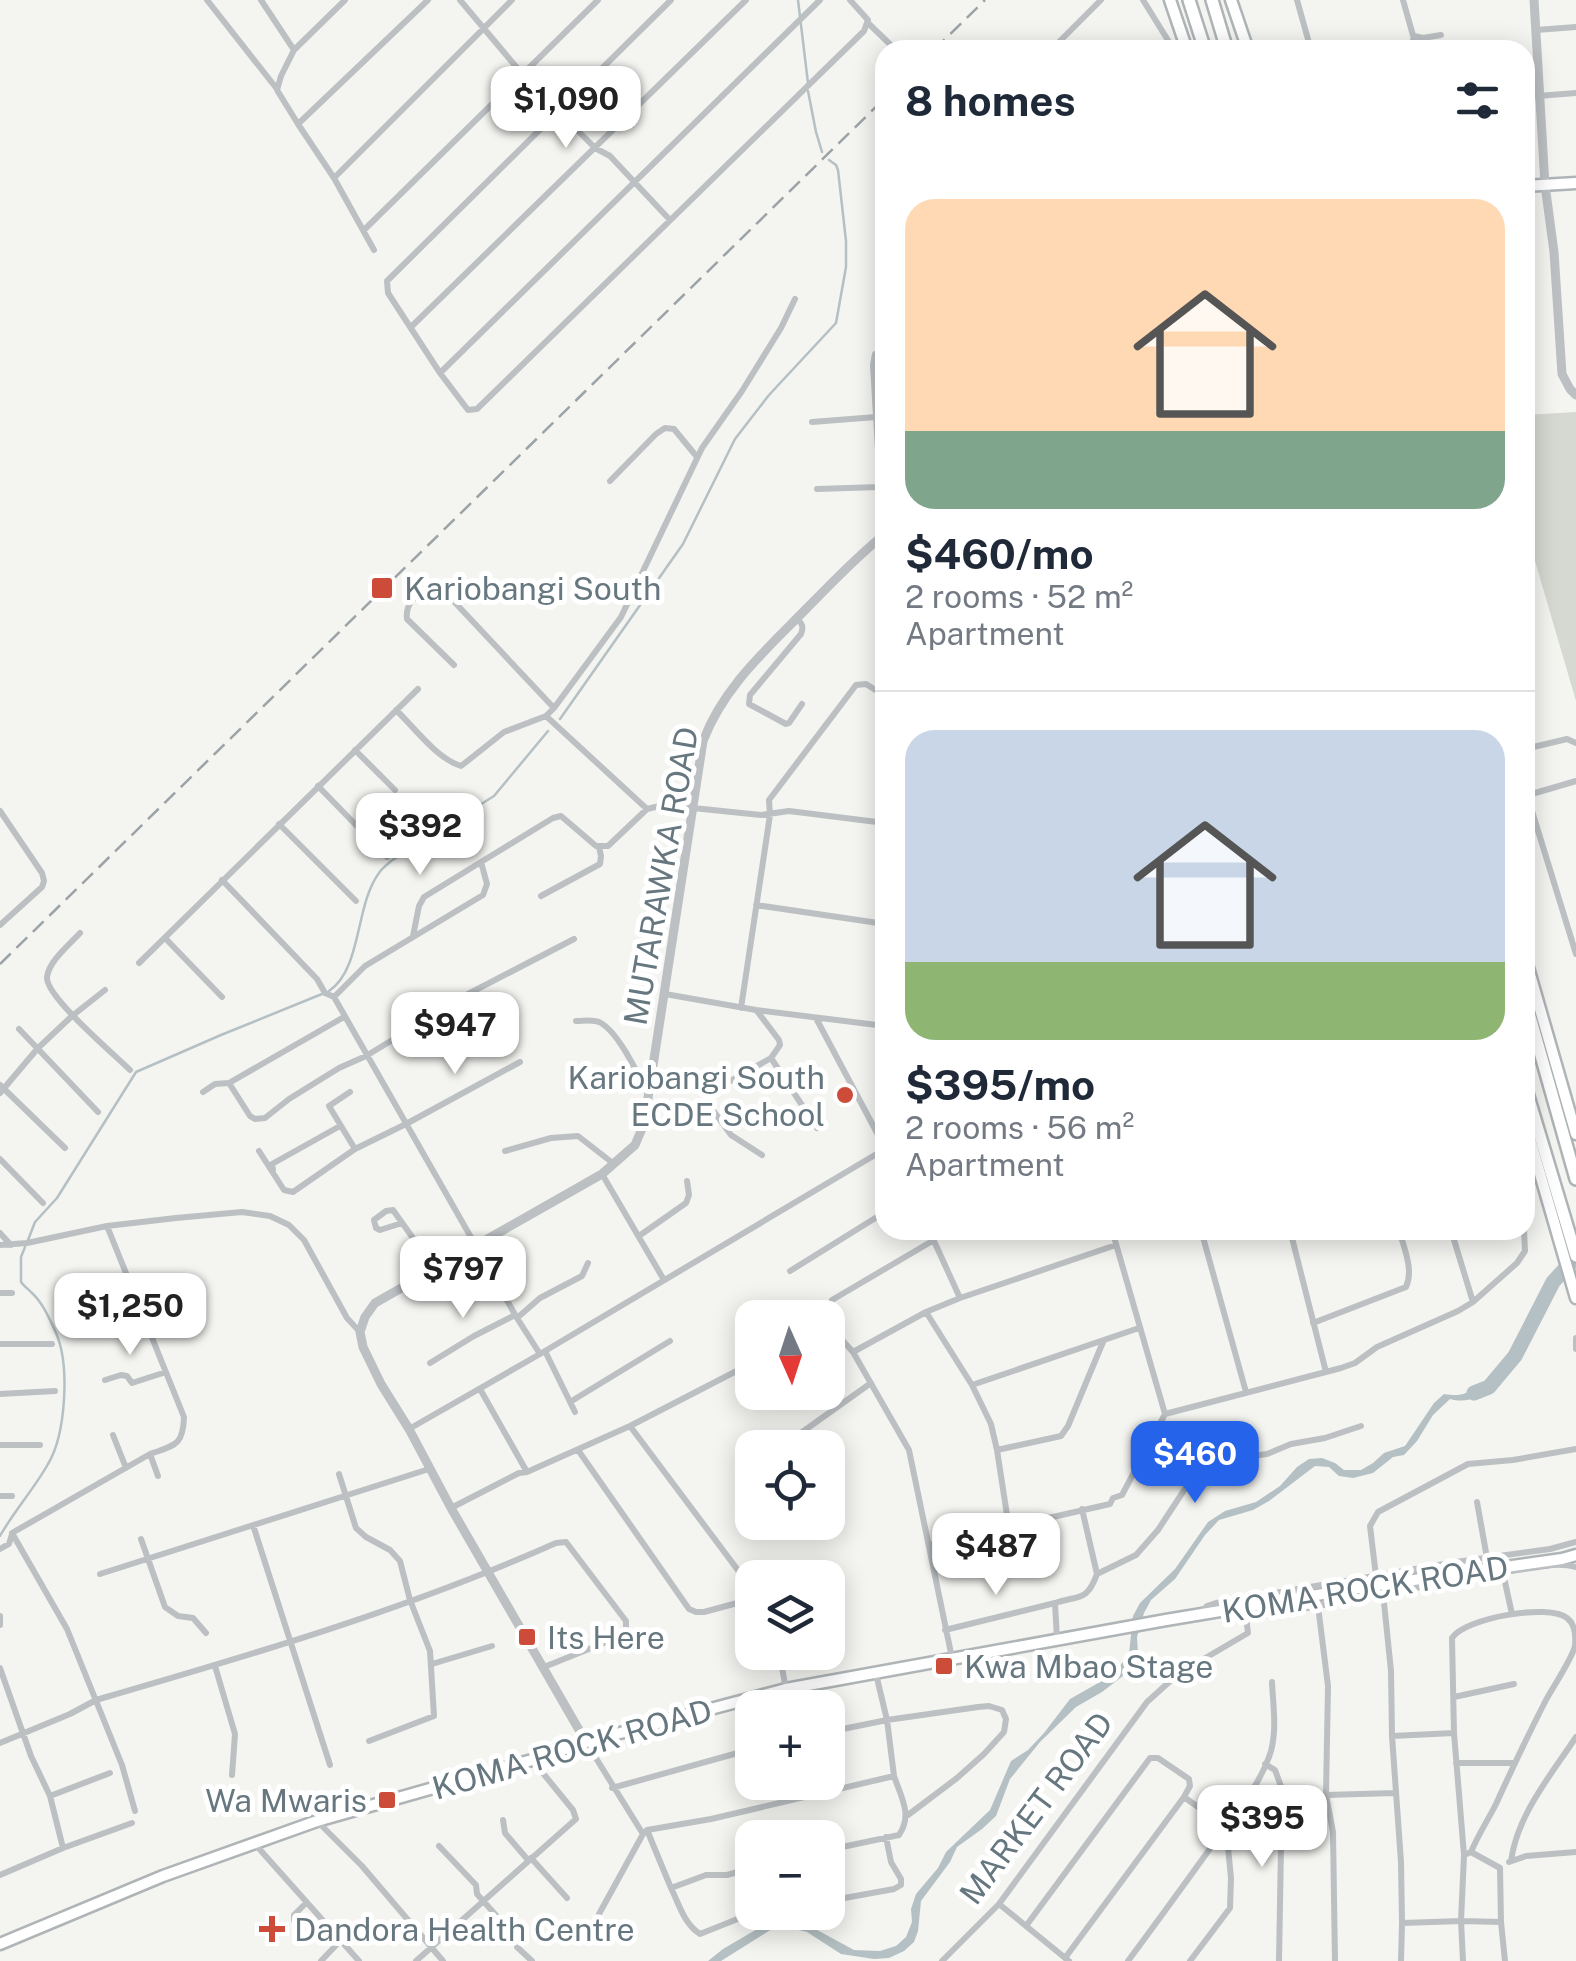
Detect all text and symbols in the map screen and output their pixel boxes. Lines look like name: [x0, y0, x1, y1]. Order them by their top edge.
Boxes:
pin: $1,090: [485, 66, 647, 151]
icon: filters: [1450, 73, 1505, 128]
text: 8 homes: [905, 76, 1076, 125]
text: $1,090: [513, 80, 619, 117]
icon: home: [1115, 264, 1295, 444]
text: $460/mo: [905, 529, 1094, 578]
place label: Kariobangi South: [404, 570, 661, 607]
marker: Kariobangi South: [369, 575, 395, 601]
text: 2 rooms · 52 m²: [905, 578, 1133, 615]
text: Apartment: [905, 615, 1065, 652]
street label: MUTARAWKA ROAD: [617, 724, 705, 1028]
pin: $392: [361, 793, 479, 878]
icon: home: [1115, 795, 1295, 975]
text: $392: [378, 807, 462, 844]
pin: $947: [396, 992, 514, 1077]
text: $947: [413, 1006, 497, 1043]
place label: Kariobangi South ECDE School: [568, 1059, 825, 1133]
text: $395/mo: [905, 1060, 1095, 1109]
marker: Kariobangi South ECDE School: [834, 1084, 856, 1106]
text: 2 rooms · 56 m²: [905, 1109, 1134, 1146]
text: Apartment: [905, 1146, 1065, 1183]
pin: $797: [404, 1236, 522, 1321]
text: $797: [422, 1250, 504, 1287]
pin: $1,250: [49, 1273, 211, 1358]
text: $1,250: [76, 1287, 184, 1324]
north arrow: [735, 1300, 845, 1410]
map controls: [735, 1300, 845, 1930]
pin: $460: [1136, 1421, 1254, 1506]
button: locate: [735, 1430, 845, 1540]
text: $460: [1153, 1435, 1237, 1472]
pin: $487: [937, 1513, 1055, 1598]
text: $487: [954, 1527, 1038, 1564]
street label: KOMA ROCK ROAD: [1219, 1548, 1511, 1630]
button: layers: [735, 1560, 845, 1670]
place label: Its Here: [547, 1619, 665, 1656]
marker: Its Here: [516, 1626, 538, 1648]
place label: Kwa Mbao Stage: [964, 1648, 1214, 1685]
marker: Kwa Mbao Stage: [933, 1655, 955, 1677]
button: +: [735, 1690, 845, 1800]
street label: KOMA ROCK ROAD: [428, 1691, 716, 1807]
street label: MARKET ROAD: [952, 1705, 1120, 1911]
place label: Wa Mwaris: [205, 1782, 367, 1819]
pin: $395: [1203, 1785, 1321, 1870]
marker: Wa Mwaris: [376, 1789, 398, 1811]
text: $395: [1219, 1799, 1305, 1836]
button: −: [735, 1820, 845, 1930]
place label: Dandora Health Centre: [294, 1911, 635, 1948]
marker: Dandora Health Centre: [259, 1916, 285, 1942]

